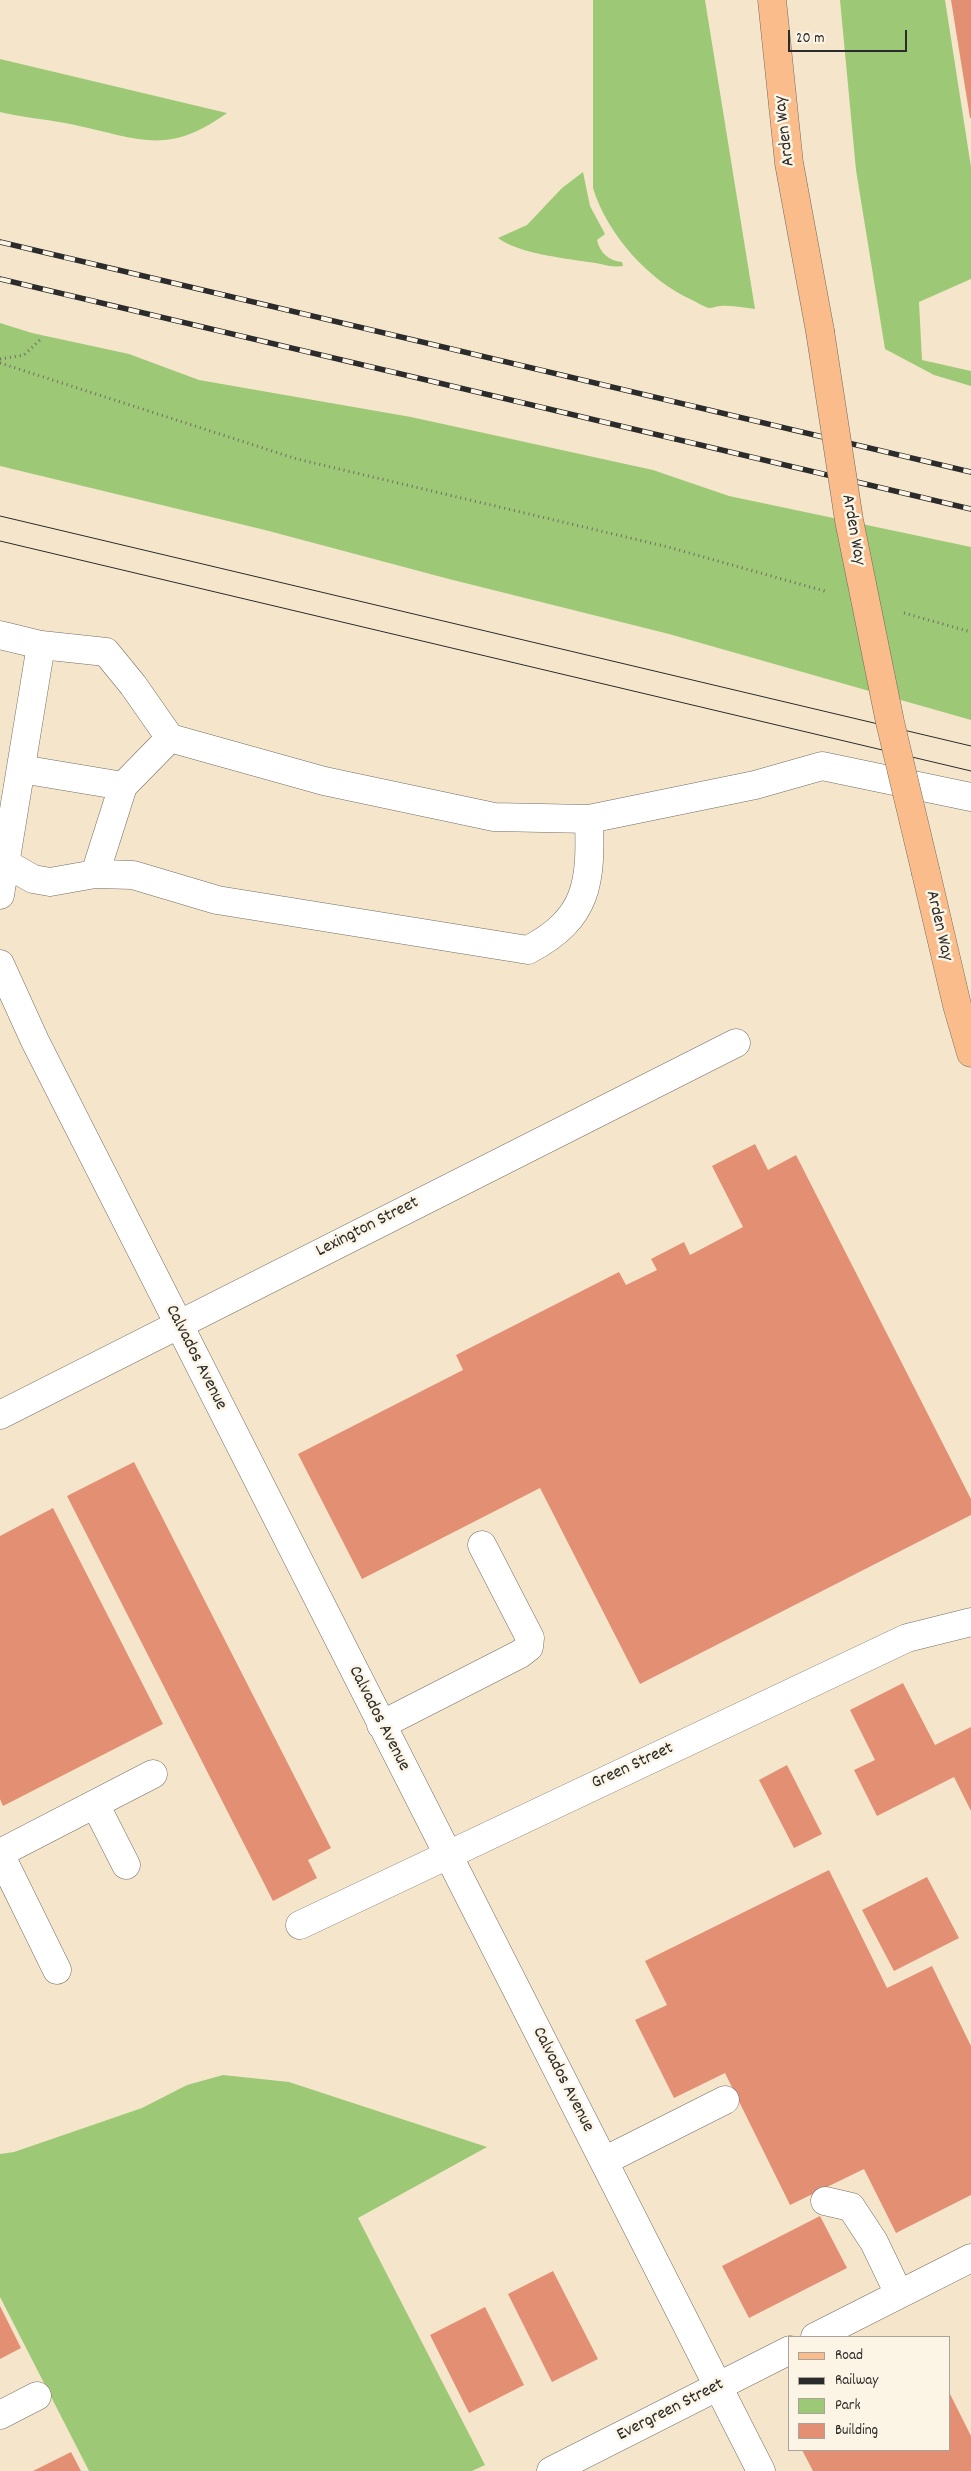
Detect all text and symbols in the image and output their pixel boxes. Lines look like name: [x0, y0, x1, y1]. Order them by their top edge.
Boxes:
scale bar: [791, 20, 910, 52]
text: 20 m: [796, 28, 824, 50]
street label: Arden Way: [771, 94, 801, 168]
street label: Arden Way: [835, 493, 869, 567]
street label: Arden Way: [919, 889, 957, 963]
street label: Lexington Street: [313, 1193, 423, 1263]
street label: Calvados Avenue: [159, 1302, 231, 1414]
street label: Calvados Avenue: [342, 1663, 414, 1775]
street label: Green Street: [589, 1739, 677, 1795]
street label: Calvados Avenue: [526, 2024, 598, 2136]
legend: [788, 2336, 951, 2451]
text: Road: [835, 2345, 863, 2367]
text: Railway: [835, 2370, 878, 2392]
street label: Evergreen Street: [614, 2375, 728, 2447]
text: Park: [835, 2395, 861, 2417]
text: Building: [835, 2420, 878, 2442]

